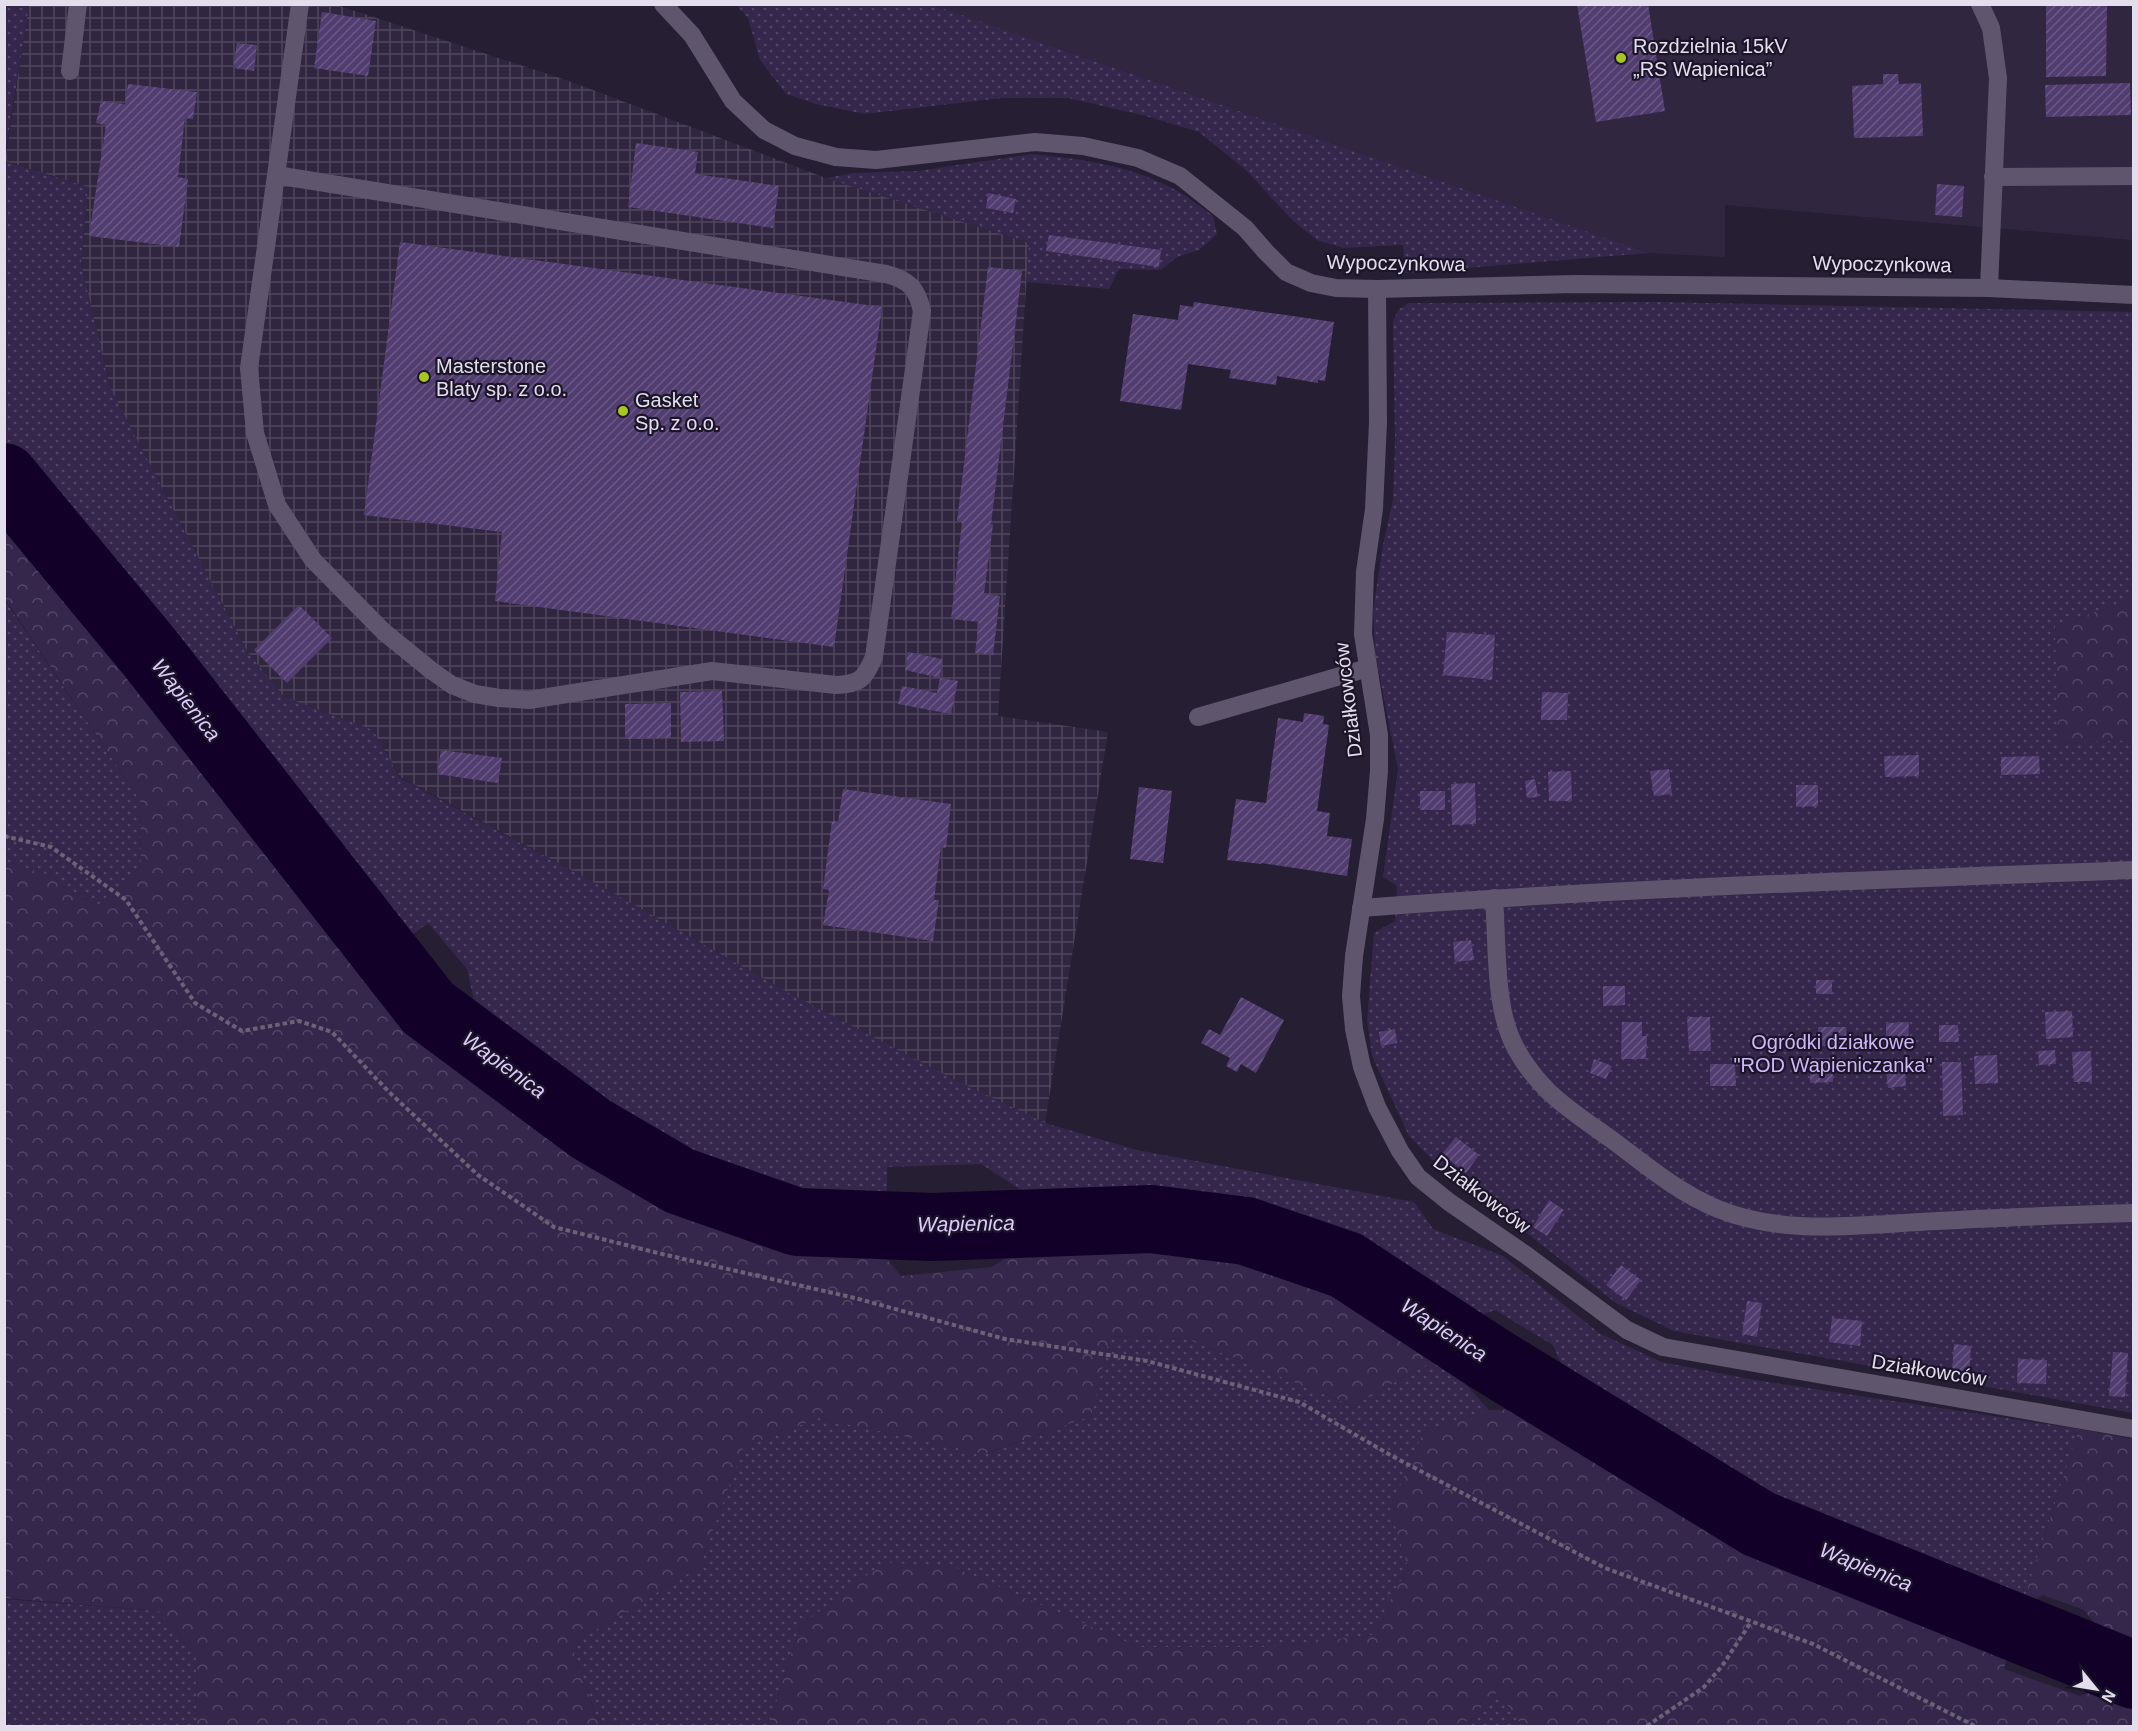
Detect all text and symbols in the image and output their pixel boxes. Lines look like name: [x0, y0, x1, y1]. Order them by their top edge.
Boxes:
place label: Rozdzielnia 15kV „RS Wapienica”: [1633, 35, 1788, 80]
marker: Rozdzielnia 15kV „RS Wapienica”: [1614, 51, 1628, 65]
street label: Wypoczynkowa: [1326, 251, 1466, 275]
street label: Wypoczynkowa: [1812, 252, 1952, 276]
place label: Masterstone Blaty sp. z o.o.: [436, 355, 567, 400]
marker: Masterstone Blaty sp. z o.o.: [417, 370, 431, 384]
place label: Gasket Sp. z o.o.: [635, 389, 720, 434]
marker: Gasket Sp. z o.o.: [616, 404, 630, 418]
street label: Działkowców: [1330, 641, 1366, 759]
water label: Wapienica: [147, 654, 226, 745]
water label: Wapienica: [458, 1027, 551, 1103]
park label: Ogródki działkowe "ROD Wapieniczanka": [1733, 1031, 1933, 1076]
street label: Działkowców: [1429, 1150, 1535, 1238]
water label: Wapienica: [917, 1211, 1015, 1236]
water label: Wapienica: [1397, 1293, 1491, 1366]
street label: Działkowców: [1870, 1350, 1988, 1390]
water label: Wapienica: [1817, 1538, 1916, 1595]
north arrow: [2066, 1659, 2126, 1719]
text: N: [2098, 1687, 2119, 1706]

